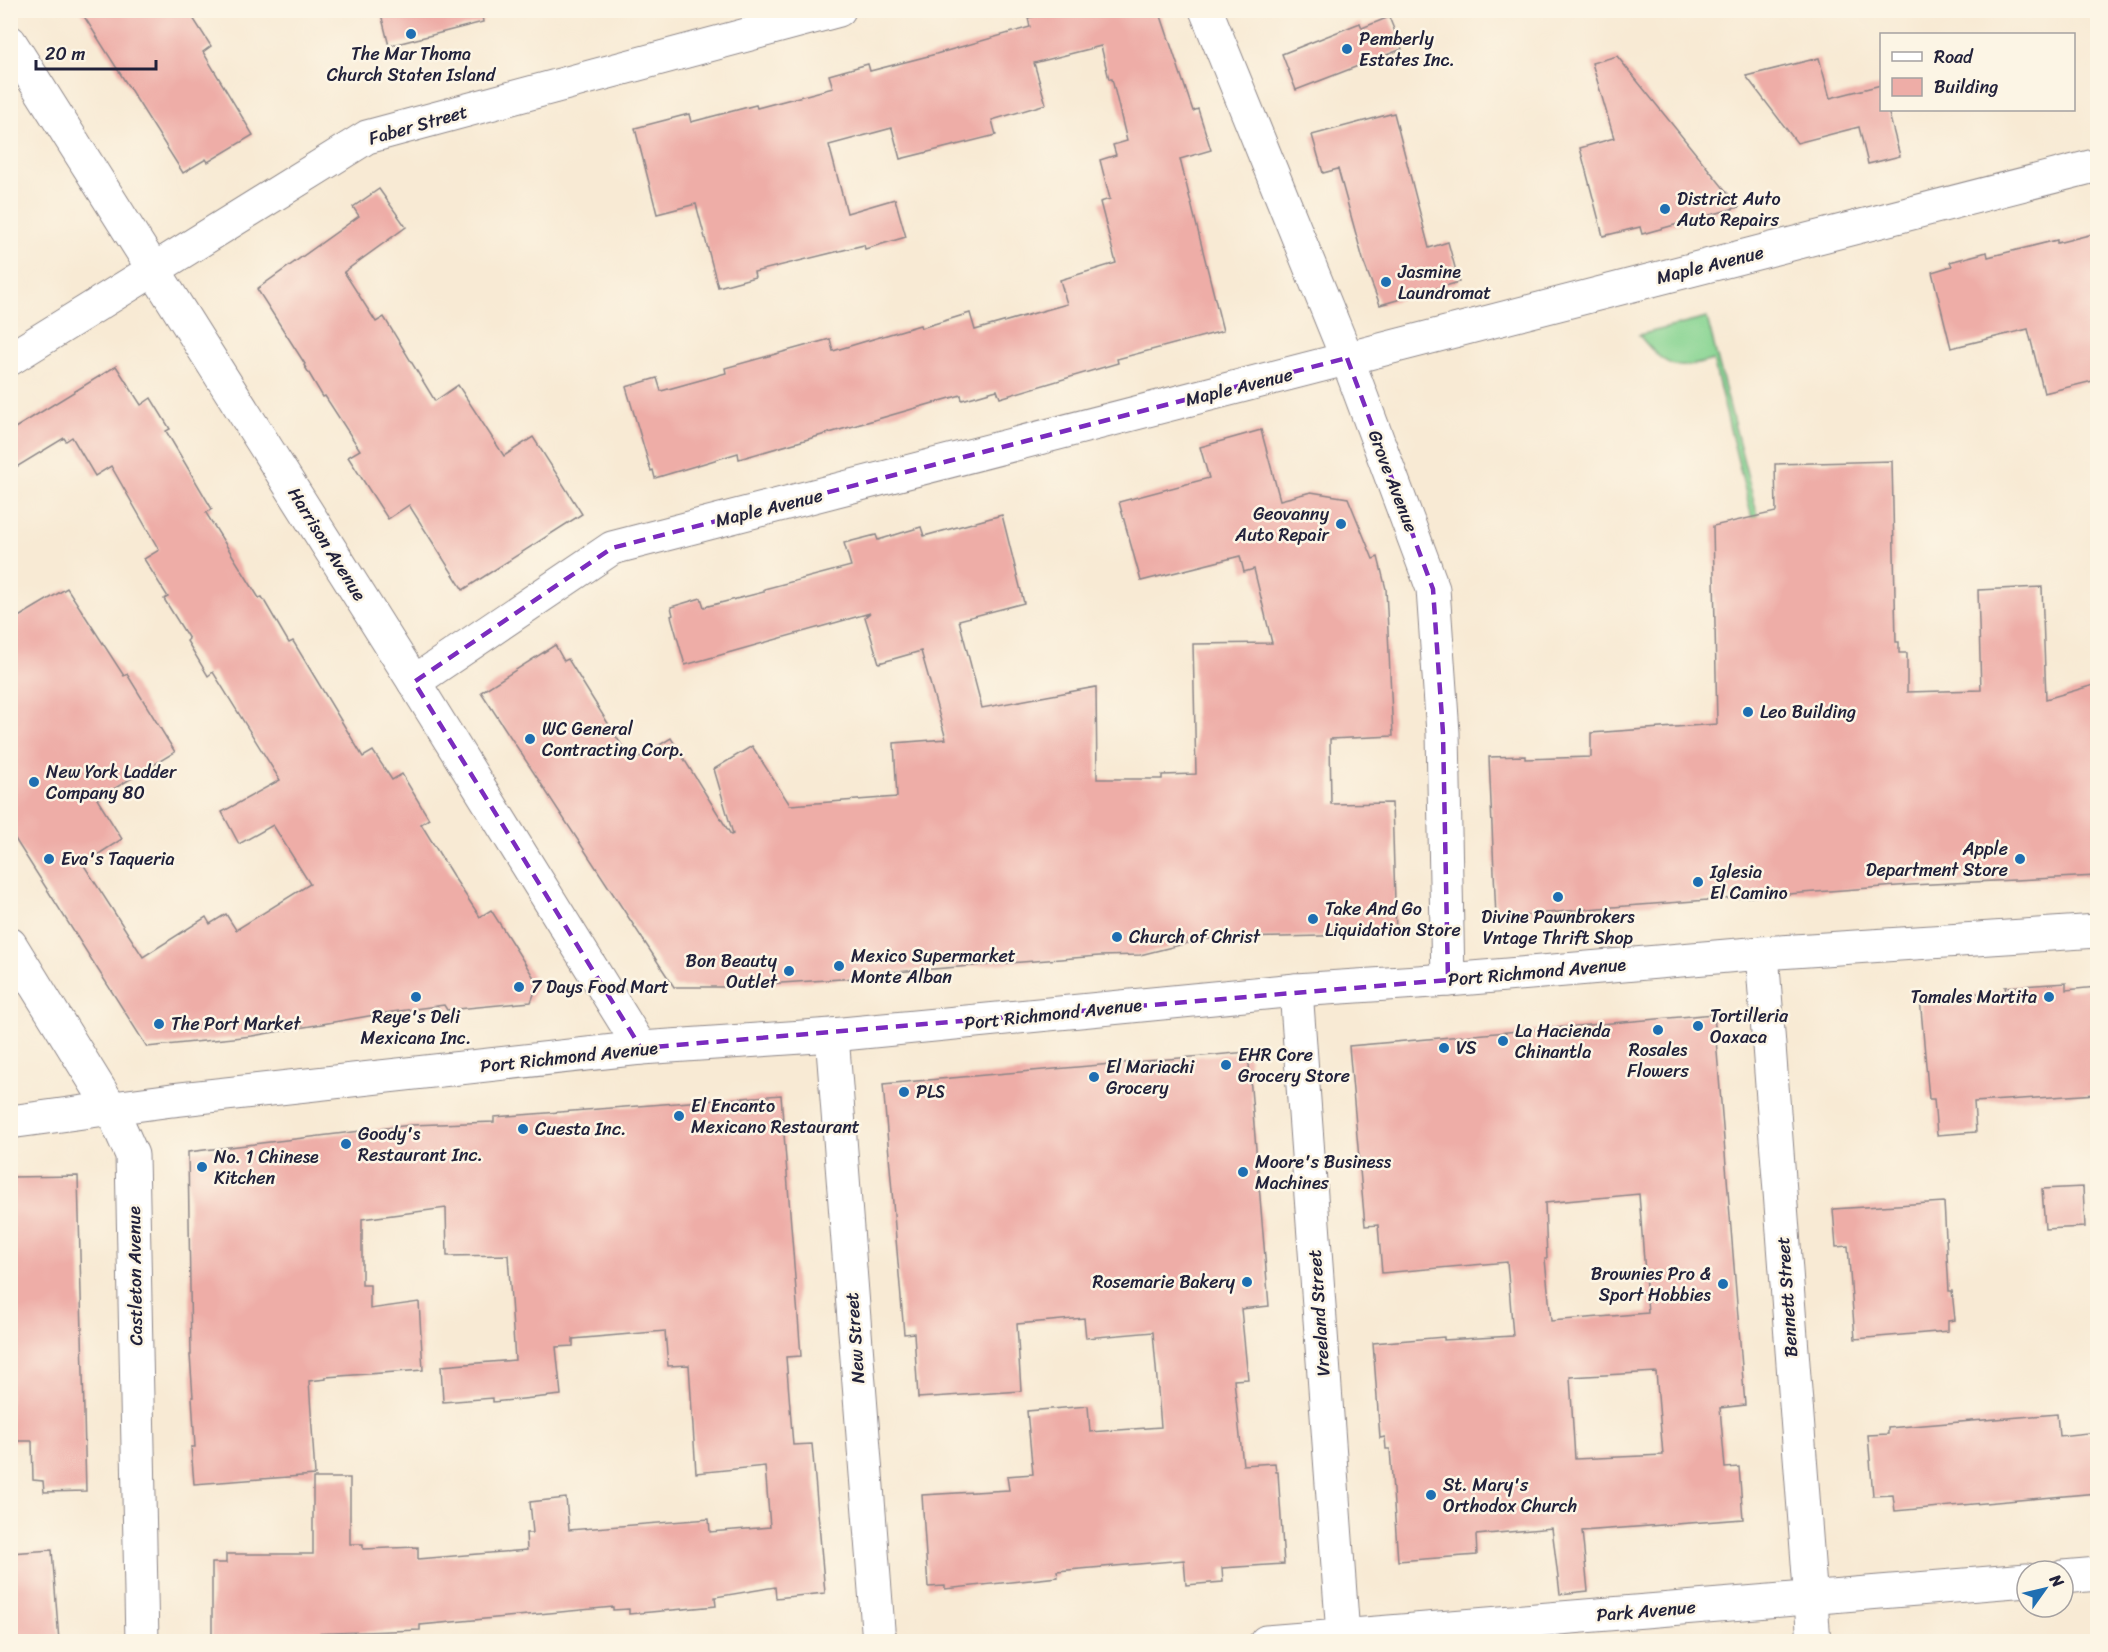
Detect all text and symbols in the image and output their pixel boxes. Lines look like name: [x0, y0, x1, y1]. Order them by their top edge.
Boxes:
place label: Pemberly Estates Inc.: [1359, 23, 1455, 76]
marker: The Mar Thoma Church Staten Island: [404, 27, 418, 41]
scale bar: [36, 33, 156, 71]
legend: [1880, 33, 2075, 111]
text: 20 m: [45, 38, 85, 70]
place label: The Mar Thoma Church Staten Island: [327, 38, 497, 91]
text: Road: [1934, 41, 1974, 73]
marker: Pemberly Estates Inc.: [1340, 42, 1354, 56]
text: Building: [1934, 71, 1998, 103]
street label: Faber Street: [365, 96, 471, 154]
place label: District Auto Auto Repairs: [1676, 183, 1781, 236]
marker: District Auto Auto Repairs: [1658, 202, 1672, 216]
street label: Maple Avenue: [1653, 236, 1767, 294]
place label: Jasmine Laundromat: [1397, 256, 1491, 309]
marker: Jasmine Laundromat: [1379, 275, 1393, 289]
street label: Maple Avenue: [1182, 358, 1296, 416]
street label: Grove Avenue: [1359, 425, 1427, 537]
street label: Maple Avenue: [712, 479, 826, 537]
street label: Harrison Avenue: [279, 481, 375, 608]
place label: Geovanny Auto Repair: [1234, 498, 1331, 551]
marker: Geovanny Auto Repair: [1334, 517, 1348, 531]
place label: Leo Building: [1760, 696, 1856, 728]
marker: Leo Building: [1741, 705, 1755, 719]
place label: WC General Contracting Corp.: [542, 713, 684, 766]
marker: WC General Contracting Corp.: [523, 732, 537, 746]
place label: New York Ladder Company 80: [46, 756, 178, 809]
marker: New York Ladder Company 80: [27, 775, 41, 789]
place label: Apple Department Store: [1866, 833, 2008, 886]
place label: Eva's Taqueria: [61, 843, 175, 875]
marker: Eva's Taqueria: [42, 852, 56, 866]
marker: Apple Department Store: [2013, 852, 2027, 866]
place label: Iglesia El Camino: [1709, 856, 1788, 909]
marker: Iglesia El Camino: [1691, 875, 1705, 889]
marker: Divine Pawnbrokers Vntage Thrift Shop: [1551, 890, 1565, 904]
place label: Take And Go Liquidation Store: [1325, 893, 1461, 946]
place label: Divine Pawnbrokers Vntage Thrift Shop: [1481, 901, 1635, 954]
marker: Take And Go Liquidation Store: [1306, 912, 1320, 926]
place label: Church of Christ: [1129, 921, 1261, 953]
marker: Church of Christ: [1110, 930, 1124, 944]
place label: Mexico Supermarket Monte Alban: [851, 940, 1016, 993]
place label: Bon Beauty Outlet: [686, 945, 778, 998]
street label: Port Richmond Avenue: [1447, 948, 1628, 996]
marker: Mexico Supermarket Monte Alban: [832, 959, 846, 973]
marker: Bon Beauty Outlet: [782, 964, 796, 978]
place label: 7 Days Food Mart: [531, 971, 669, 1003]
marker: 7 Days Food Mart: [512, 980, 526, 994]
place label: Tamales Martita: [1911, 981, 2037, 1013]
street label: Port Richmond Avenue: [963, 989, 1144, 1039]
marker: Reye's Deli Mexicana Inc.: [409, 990, 423, 1004]
marker: Tamales Martita: [2042, 990, 2056, 1004]
place label: Tortilleria Oaxaca: [1710, 1000, 1789, 1053]
place label: Reye's Deli Mexicana Inc.: [361, 1001, 471, 1054]
place label: The Port Market: [171, 1008, 301, 1040]
place label: La Hacienda Chinantla: [1515, 1015, 1611, 1068]
marker: The Port Market: [152, 1017, 166, 1031]
marker: Tortilleria Oaxaca: [1691, 1019, 1705, 1033]
marker: Rosales Flowers: [1651, 1023, 1665, 1037]
street label: Port Richmond Avenue: [479, 1032, 660, 1082]
place label: VS: [1456, 1032, 1477, 1064]
marker: La Hacienda Chinantla: [1496, 1034, 1510, 1048]
place label: Rosales Flowers: [1627, 1034, 1689, 1087]
place label: EHR Core Grocery Store: [1238, 1039, 1350, 1092]
marker: VS: [1437, 1041, 1451, 1055]
place label: El Mariachi Grocery: [1106, 1051, 1195, 1104]
marker: EHR Core Grocery Store: [1219, 1058, 1233, 1072]
marker: El Mariachi Grocery: [1087, 1070, 1101, 1084]
place label: PLS: [916, 1076, 945, 1108]
marker: PLS: [897, 1085, 911, 1099]
place label: El Encanto Mexicano Restaurant: [691, 1090, 860, 1143]
marker: El Encanto Mexicano Restaurant: [672, 1109, 686, 1123]
place label: Cuesta Inc.: [535, 1113, 626, 1145]
place label: Goody's Restaurant Inc.: [358, 1118, 483, 1171]
marker: Cuesta Inc.: [516, 1122, 530, 1136]
marker: Goody's Restaurant Inc.: [339, 1137, 353, 1151]
place label: No. 1 Chinese Kitchen: [214, 1141, 319, 1194]
place label: Moore's Business Machines: [1255, 1146, 1392, 1199]
marker: No. 1 Chinese Kitchen: [195, 1160, 209, 1174]
marker: Moore's Business Machines: [1236, 1165, 1250, 1179]
street label: Castleton Avenue: [118, 1206, 152, 1346]
street label: Bennett Street: [1767, 1236, 1807, 1358]
street label: Vreeland Street: [1299, 1249, 1339, 1377]
place label: Brownies Pro & Sport Hobbies: [1591, 1258, 1712, 1311]
place label: Rosemarie Bakery: [1092, 1266, 1236, 1298]
marker: Rosemarie Bakery: [1240, 1275, 1254, 1289]
marker: Brownies Pro & Sport Hobbies: [1716, 1277, 1730, 1291]
street label: New Street: [836, 1291, 874, 1385]
place label: St. Mary's Orthodox Church: [1443, 1469, 1577, 1522]
marker: St. Mary's Orthodox Church: [1424, 1488, 1438, 1502]
north arrow: [2015, 1559, 2075, 1619]
text: N: [2041, 1567, 2073, 1594]
street label: Park Avenue: [1595, 1591, 1697, 1631]

